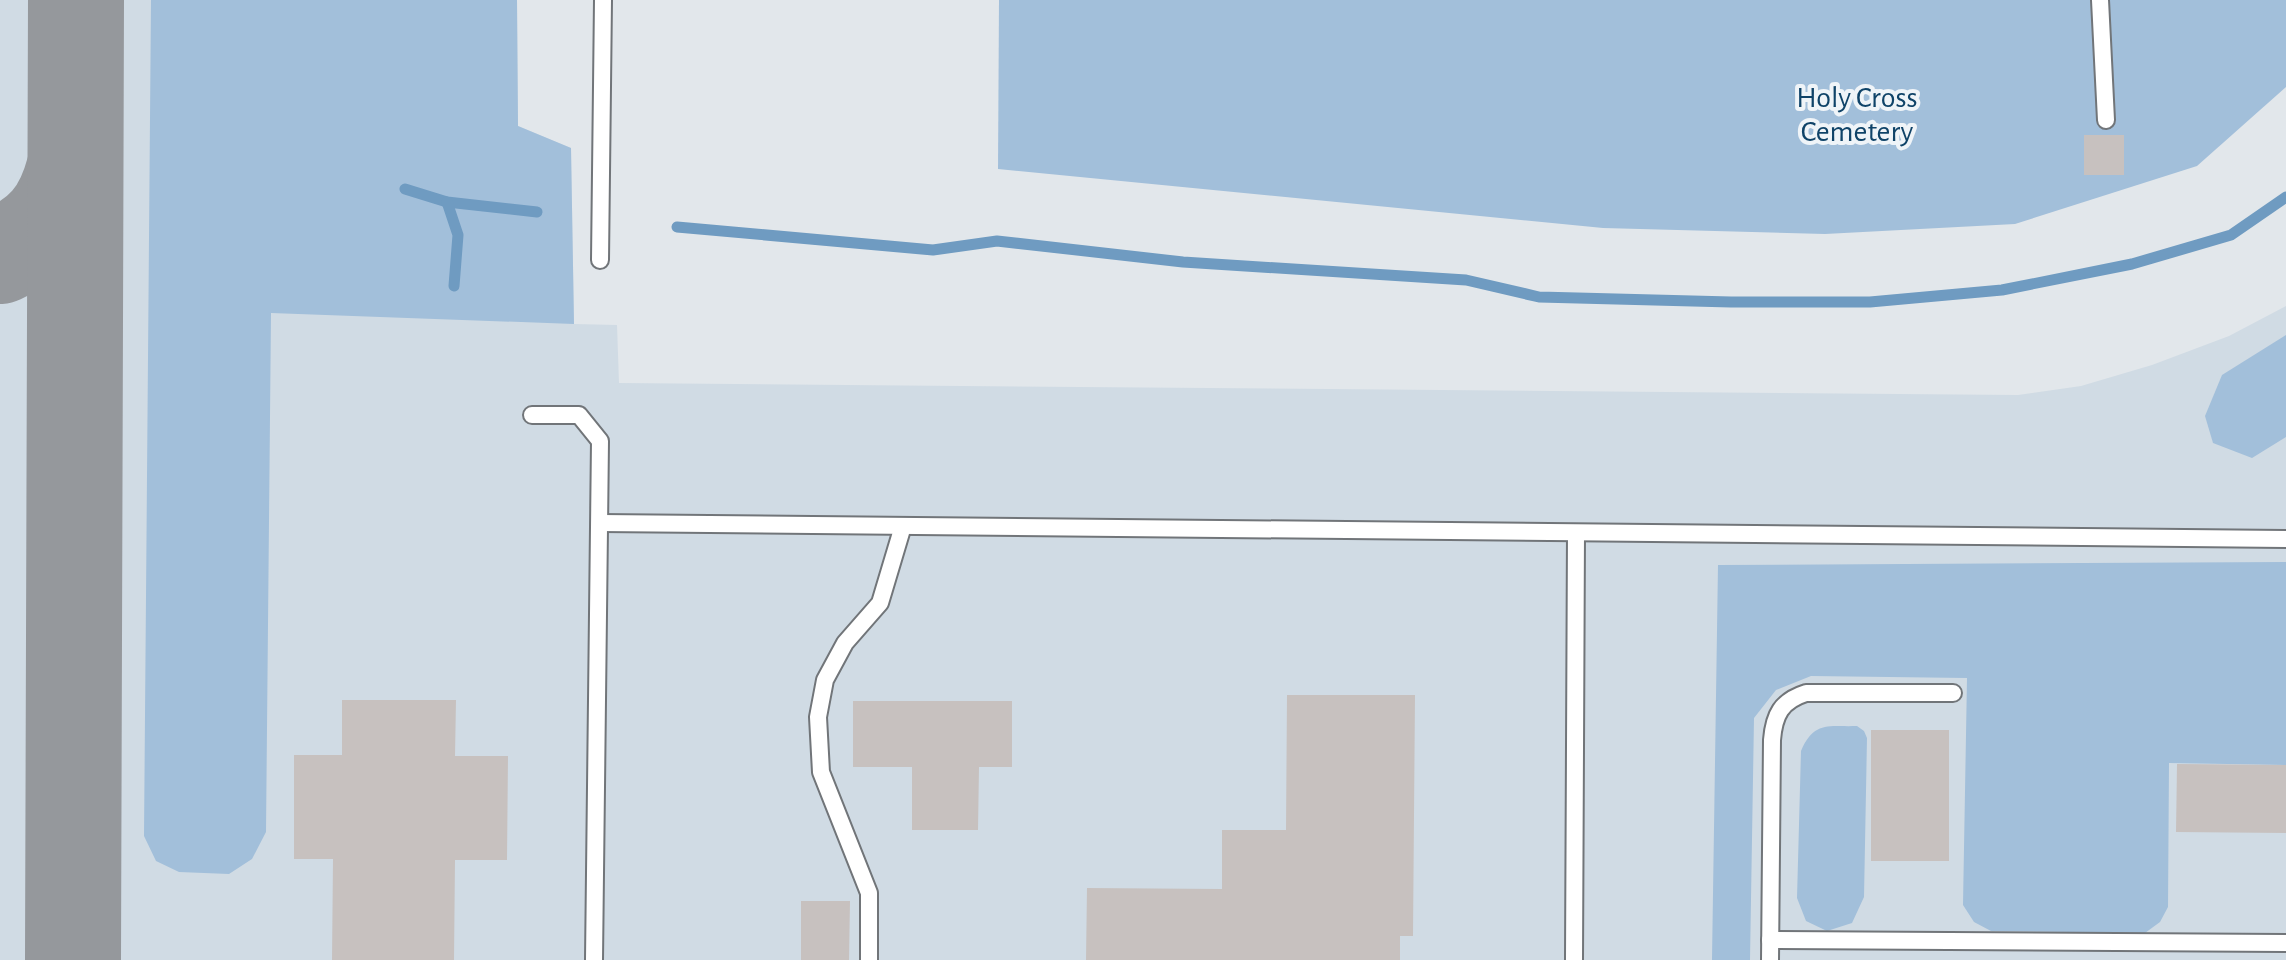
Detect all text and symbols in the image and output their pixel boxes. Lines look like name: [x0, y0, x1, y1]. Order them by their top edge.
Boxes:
park label: Holy Cross Cemetery: [1796, 83, 1918, 147]

